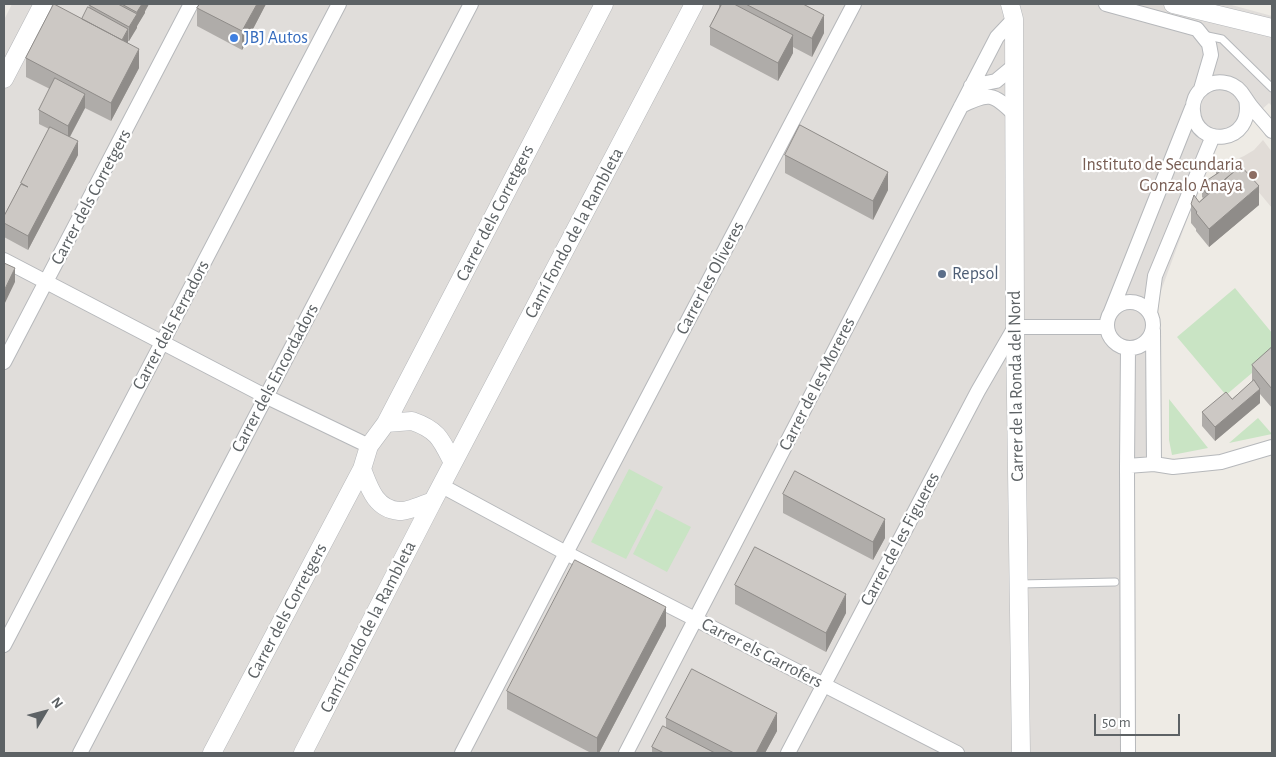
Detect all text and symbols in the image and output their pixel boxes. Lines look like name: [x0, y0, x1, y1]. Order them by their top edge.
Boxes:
place label: JBJ Autos: [244, 27, 308, 49]
marker: JBJ Autos: [228, 32, 240, 44]
street label: Carrer dels Corretgers: [46, 126, 136, 268]
street label: Carrer dels Corretgers: [451, 141, 539, 285]
street label: Camí Fondo de la Rambleta: [520, 144, 628, 322]
place label: Instituto de Secundaria Gonzalo Anaya: [1082, 154, 1243, 196]
marker: Instituto de Secundaria Gonzalo Anaya: [1247, 169, 1259, 181]
street label: Carrer les Oliveres: [671, 218, 749, 338]
street label: Carrer dels Ferradors: [128, 257, 214, 393]
place label: Repsol: [952, 263, 999, 285]
marker: Repsol: [936, 268, 948, 280]
street label: Carrer de la Ronda del Nord: [1004, 290, 1028, 482]
street label: Carrer dels Encordadors: [227, 300, 323, 456]
street label: Carrer de les Moreres: [774, 314, 860, 454]
street label: Carrer de les Figueres: [856, 468, 944, 610]
street label: Camí Fondo de la Rambleta: [315, 537, 421, 717]
street label: Carrer dels Corretgers: [242, 540, 332, 682]
street label: Carrer els Garrofers: [698, 613, 826, 693]
north arrow: [20, 687, 70, 737]
text: N: [48, 695, 65, 711]
scale bar: [1096, 704, 1182, 736]
text: 50 m: [1102, 715, 1131, 730]

